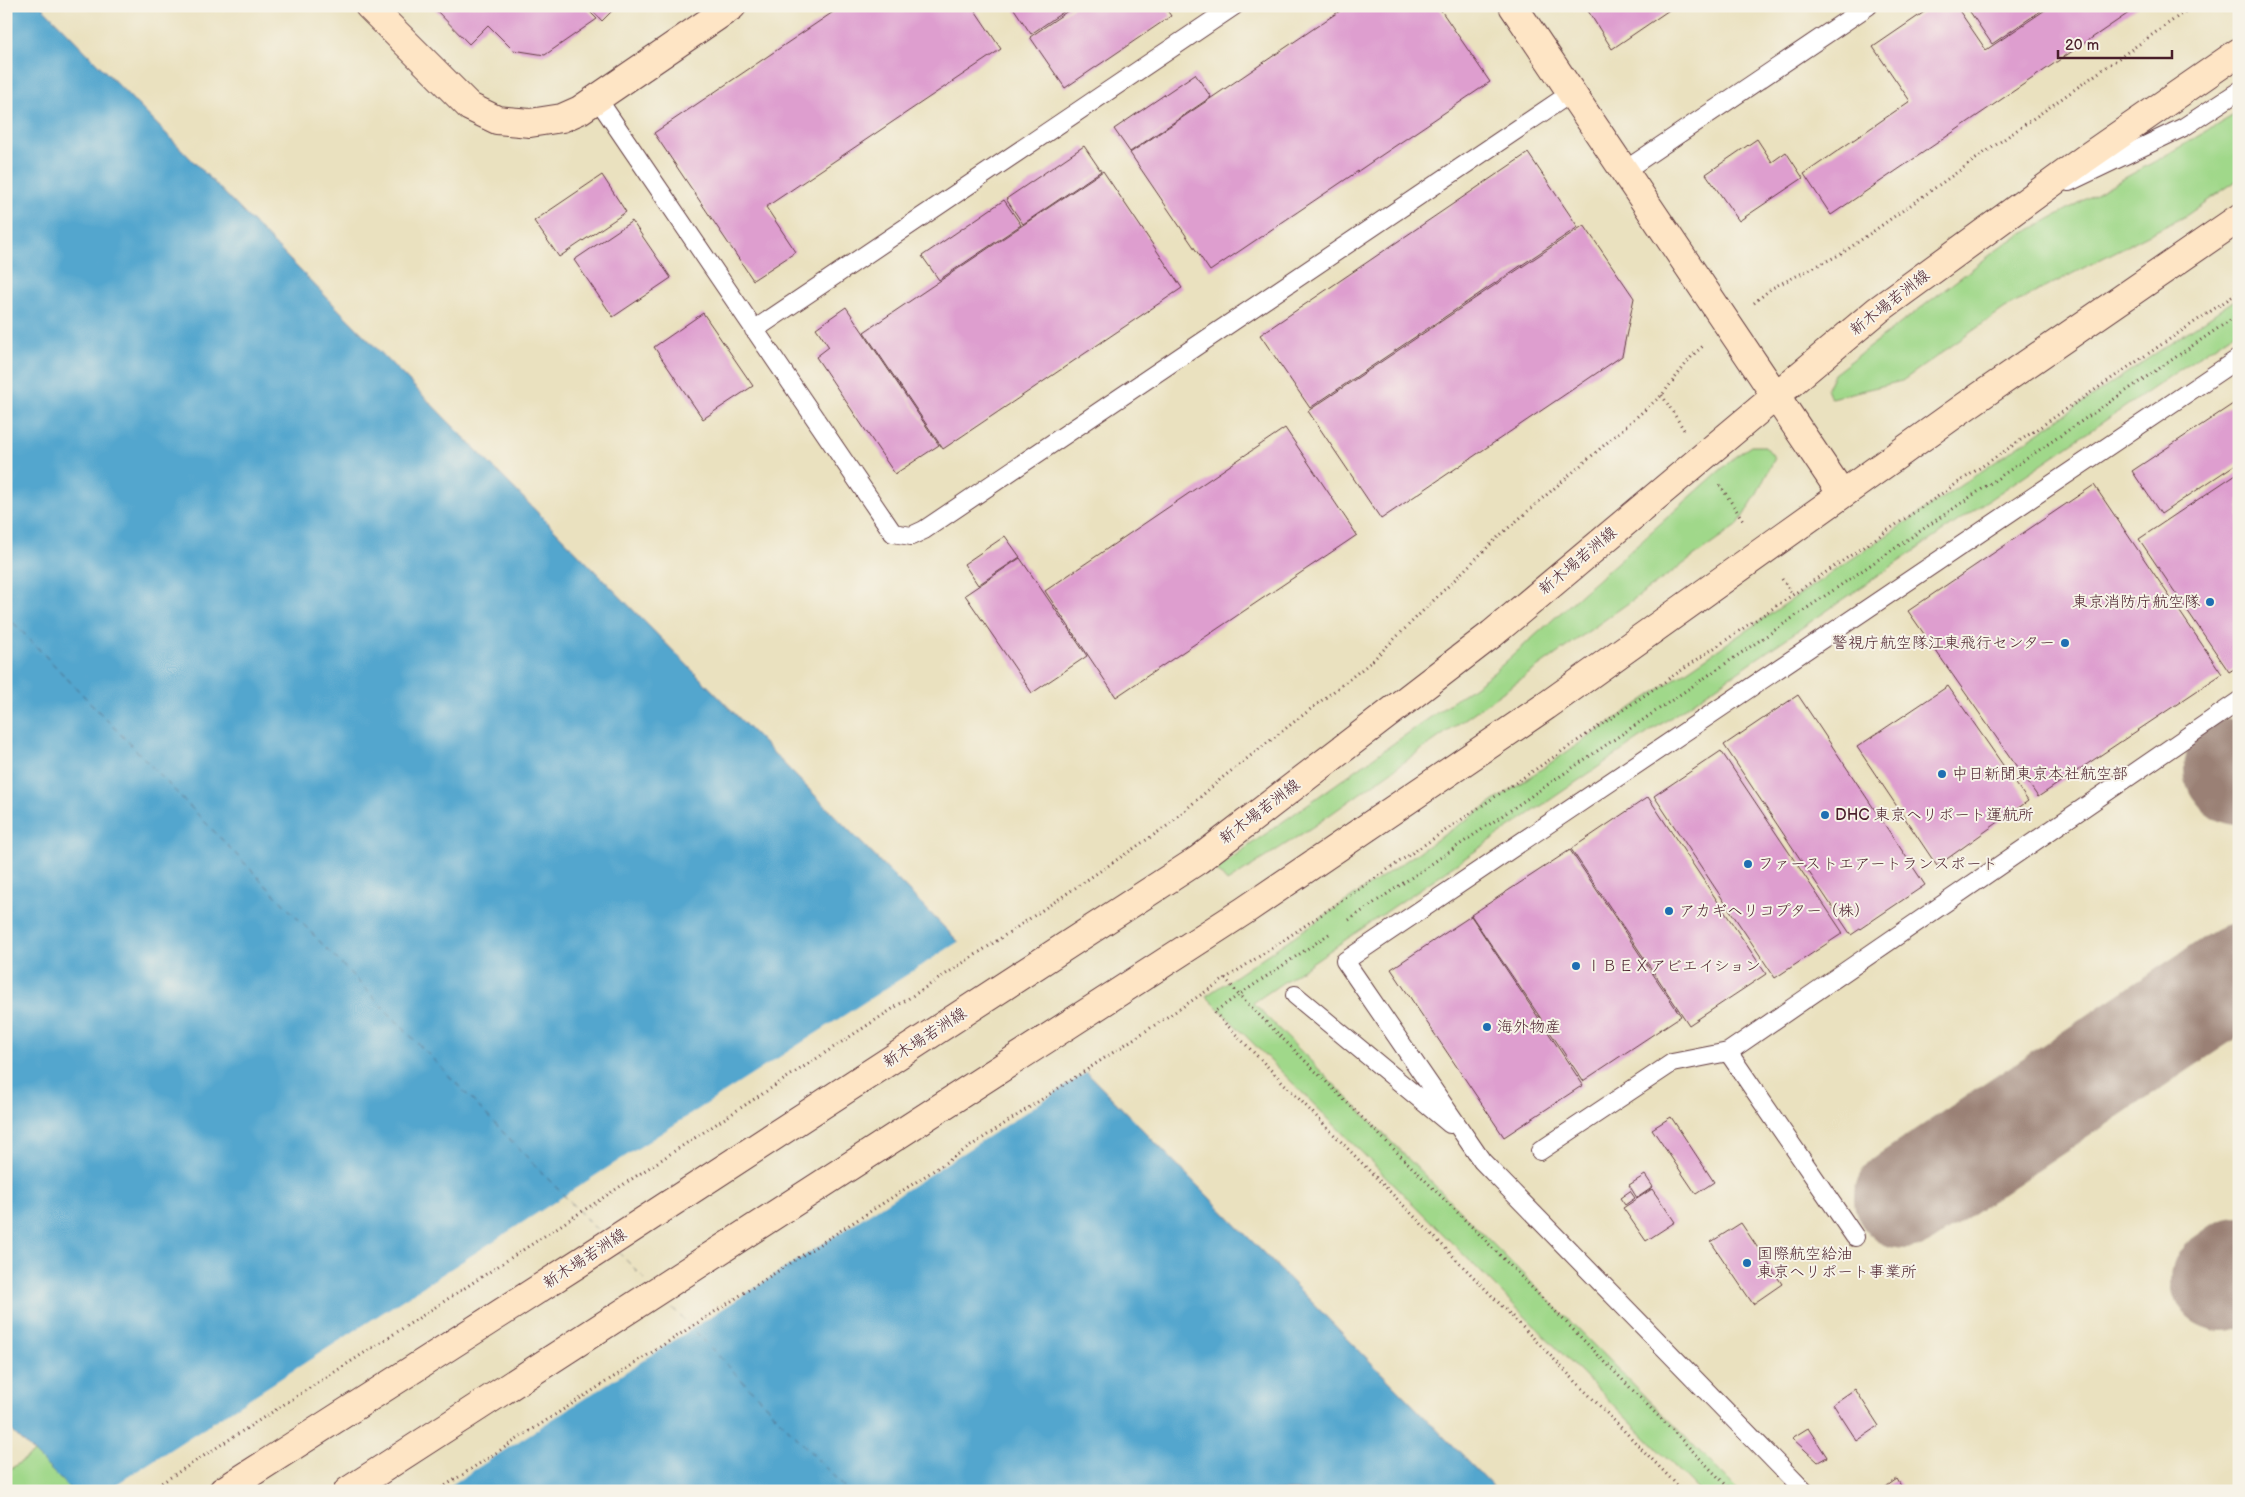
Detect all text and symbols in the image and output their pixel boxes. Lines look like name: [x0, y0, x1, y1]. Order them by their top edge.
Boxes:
scale bar: [2058, 28, 2171, 60]
text: 20 m: [2065, 36, 2099, 55]
street label: 新木場若洲線: [1846, 266, 1934, 340]
street label: 新木場若洲線: [1535, 523, 1621, 599]
place label: 東京消防庁航空隊: [2072, 593, 2201, 612]
marker: 東京消防庁航空隊: [2204, 596, 2216, 608]
place label: 警視庁航空隊江東飛行センター: [1832, 634, 2055, 653]
marker: 警視庁航空隊江東飛行センター: [2059, 637, 2071, 649]
place label: 中日新聞東京本社航空部: [1952, 765, 2128, 784]
marker: 中日新聞東京本社航空部: [1936, 768, 1948, 780]
street label: 新木場若洲線: [1216, 776, 1304, 848]
place label: DHC 東京ヘリポート運航所: [1835, 806, 2034, 825]
marker: DHC 東京ヘリポート運航所: [1819, 809, 1831, 821]
place label: ファーストエアートランスポート: [1758, 855, 1998, 874]
marker: ファーストエアートランスポート: [1742, 858, 1754, 870]
place label: アカギヘリコプター（株）: [1679, 902, 1870, 921]
marker: アカギヘリコプター（株）: [1663, 905, 1675, 917]
place label: ＩＢＥＸアビエイション: [1586, 957, 1761, 976]
marker: ＩＢＥＸアビエイション: [1570, 960, 1582, 972]
street label: 新木場若洲線: [880, 1004, 970, 1072]
place label: 海外物産: [1497, 1018, 1561, 1037]
marker: 海外物産: [1481, 1021, 1493, 1033]
street label: 新木場若洲線: [540, 1225, 630, 1293]
place label: 国際航空給油 東京ヘリポート事業所: [1757, 1245, 1917, 1282]
marker: 国際航空給油 東京ヘリポート事業所: [1741, 1257, 1753, 1269]

